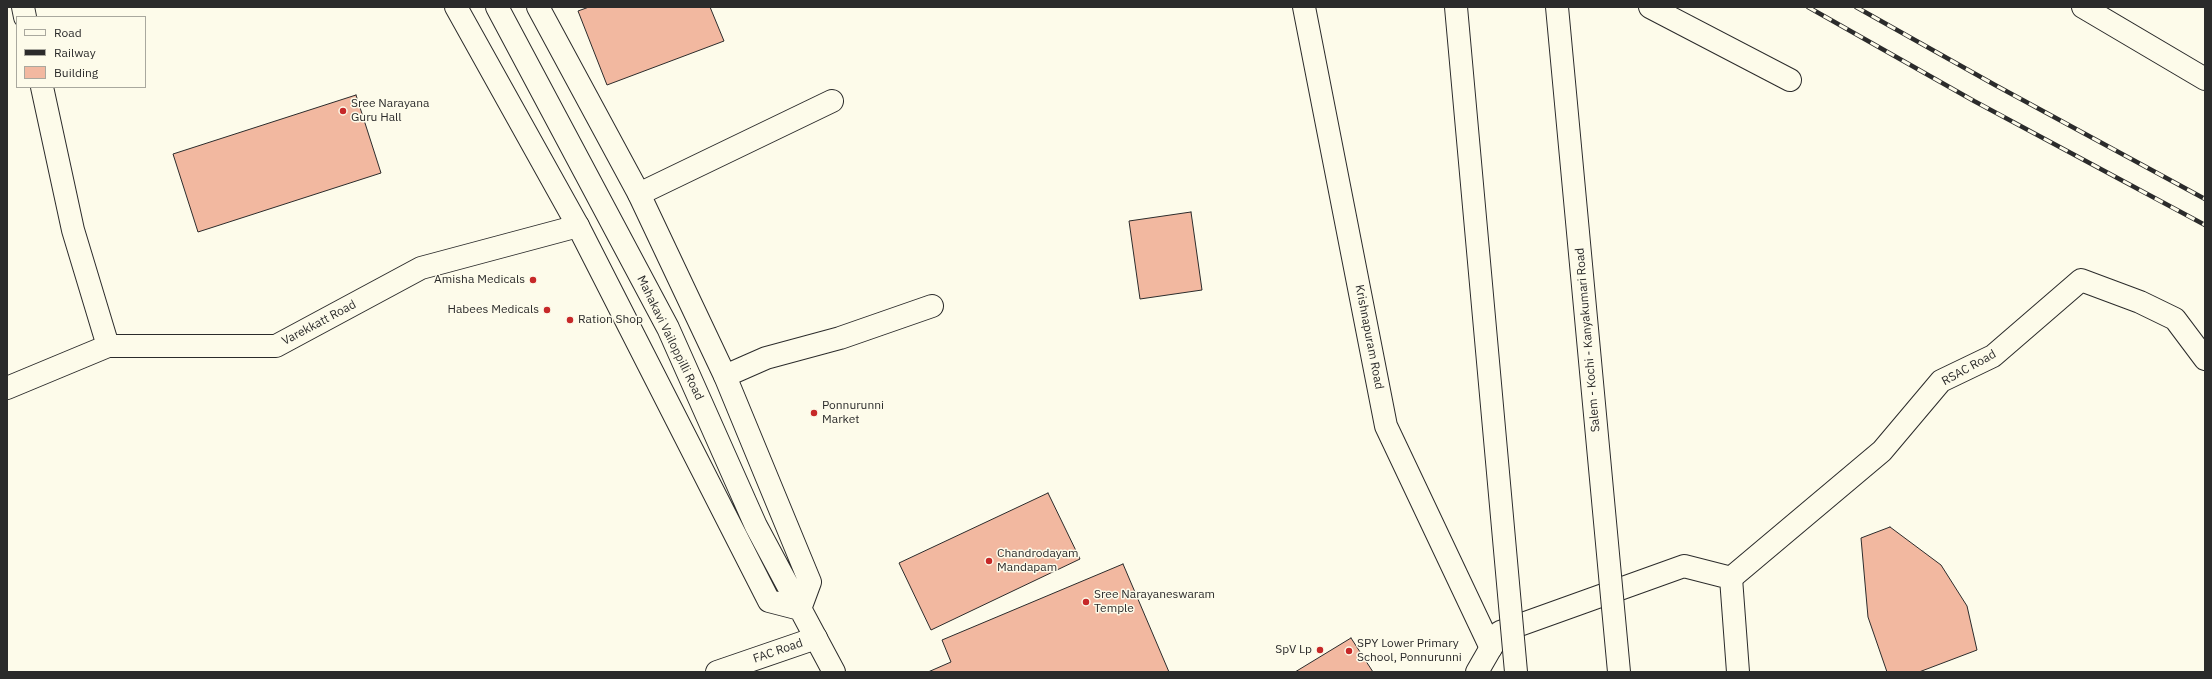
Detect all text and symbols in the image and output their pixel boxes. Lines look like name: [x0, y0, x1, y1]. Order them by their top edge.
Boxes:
legend: [16, 16, 146, 88]
text: Road: [54, 25, 82, 40]
text: Railway: [54, 45, 96, 60]
text: Building: [54, 65, 98, 80]
place label: Sree Narayana Guru Hall: [351, 97, 429, 125]
marker: Sree Narayana Guru Hall: [338, 106, 348, 116]
street label: Salem - Kochi - Kanyakumari Road: [1573, 247, 1603, 433]
place label: Amisha Medicals: [434, 273, 525, 287]
street label: Mahakavi Vailoppilli Road: [634, 273, 706, 403]
marker: Amisha Medicals: [528, 275, 538, 285]
street label: Krishnapuram Road: [1352, 283, 1386, 391]
street label: Varekkatt Road: [279, 297, 359, 349]
place label: Habees Medicals: [447, 303, 539, 317]
marker: Habees Medicals: [542, 305, 552, 315]
place label: Ration Shop: [578, 313, 643, 327]
marker: Ration Shop: [565, 315, 575, 325]
street label: RSAC Road: [1939, 347, 1999, 389]
place label: Ponnurunni Market: [822, 399, 884, 427]
marker: Ponnurunni Market: [809, 408, 819, 418]
place label: Chandrodayam Mandapam: [997, 547, 1079, 575]
marker: Chandrodayam Mandapam: [984, 556, 994, 566]
place label: Sree Narayaneswaram Temple: [1094, 588, 1215, 616]
marker: Sree Narayaneswaram Temple: [1081, 597, 1091, 607]
street label: FAC Road: [751, 636, 805, 666]
place label: SPY Lower Primary School, Ponnurunni: [1357, 637, 1462, 665]
place label: SpV Lp: [1275, 643, 1312, 657]
marker: SpV Lp: [1315, 645, 1325, 655]
marker: SPY Lower Primary School, Ponnurunni: [1344, 646, 1354, 656]

